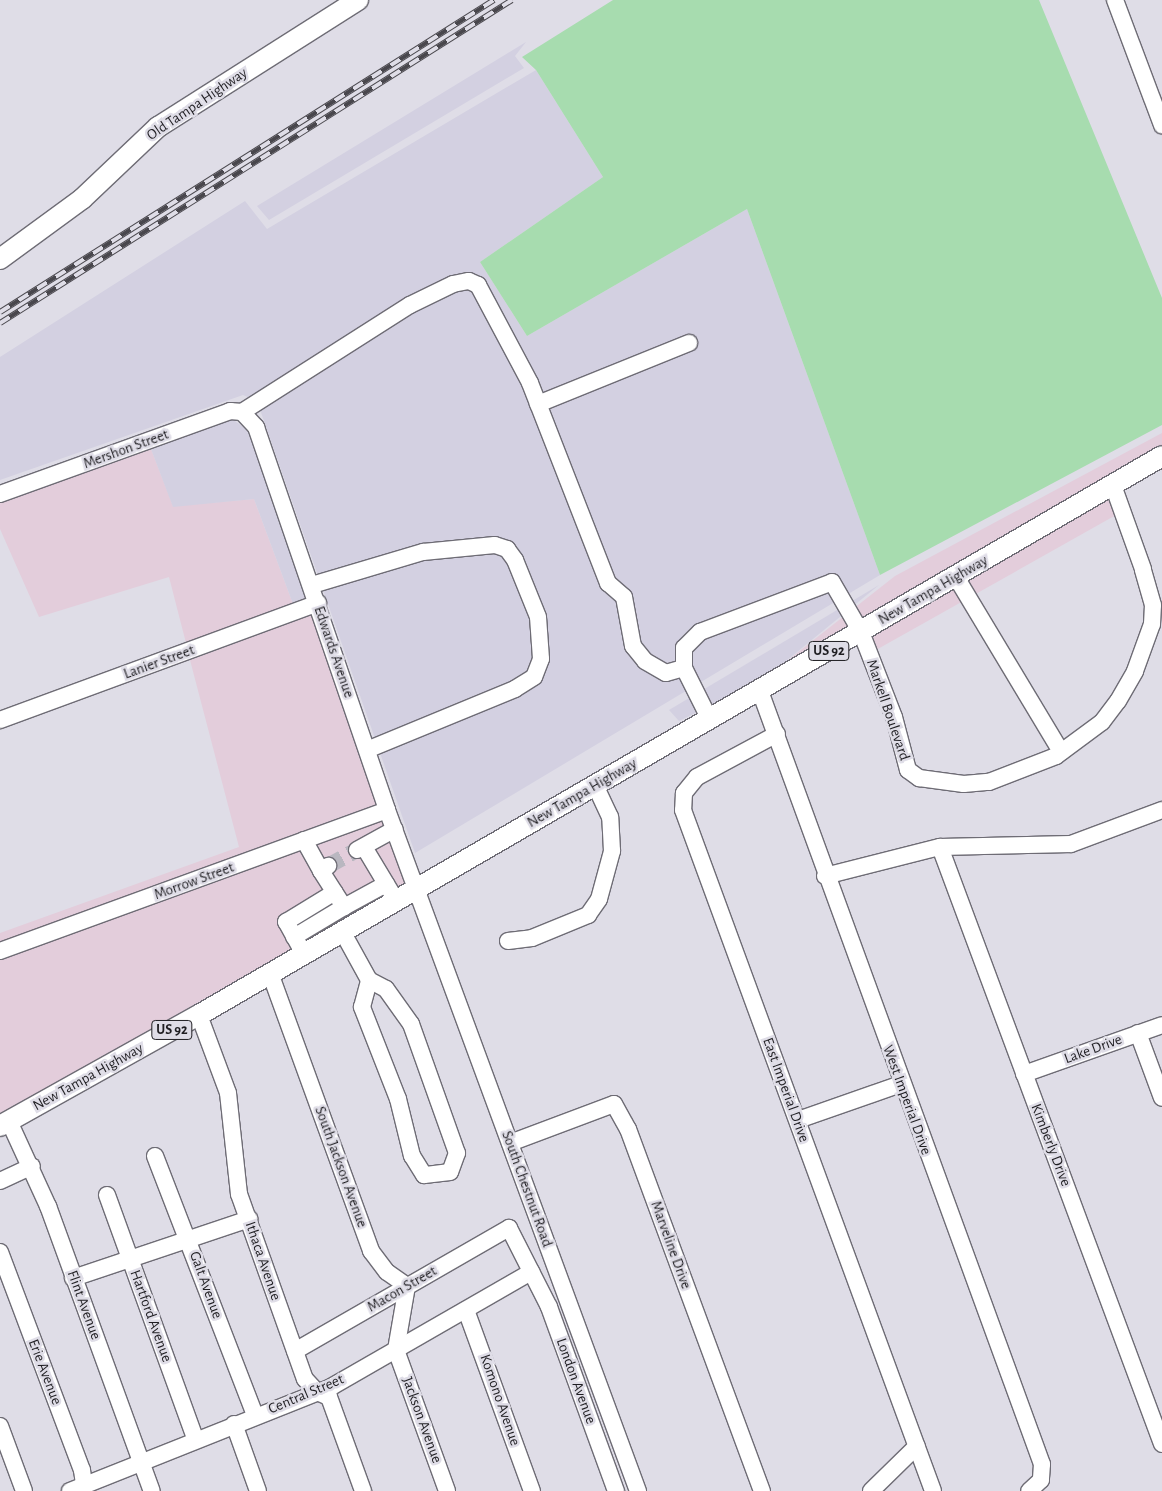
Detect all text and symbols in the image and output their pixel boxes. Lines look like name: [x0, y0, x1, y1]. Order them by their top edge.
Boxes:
street label: Old Tampa Highway: [143, 64, 251, 144]
street label: Mershon Street: [81, 425, 171, 473]
street label: New Tampa Highway: [875, 551, 991, 629]
street label: Edwards Avenue: [310, 604, 358, 700]
road number: US 92: [808, 640, 850, 662]
street label: Lanier Street: [121, 641, 197, 683]
street label: Markell Boulevard: [862, 657, 914, 763]
street label: New Tampa Highway: [524, 754, 640, 832]
street label: Morrow Street: [152, 858, 236, 904]
road number: US 92: [151, 1018, 193, 1042]
street label: Lake Drive: [1062, 1030, 1124, 1068]
street label: East Imperial Drive: [759, 1035, 813, 1145]
street label: New Tampa Highway: [30, 1039, 146, 1115]
street label: West Imperial Drive: [879, 1043, 935, 1157]
street label: Kimberly Drive: [1027, 1101, 1075, 1189]
street label: South Jackson Avenue: [311, 1104, 371, 1230]
street label: South Chestnut Road: [498, 1129, 556, 1249]
street label: Marveline Drive: [647, 1199, 695, 1291]
street label: Ithaca Avenue: [241, 1219, 285, 1303]
street label: Galt Avenue: [185, 1249, 227, 1321]
street label: Macon Street: [364, 1262, 440, 1316]
street label: Flint Avenue: [63, 1268, 105, 1342]
street label: Hartford Avenue: [126, 1268, 176, 1364]
street label: London Avenue: [552, 1336, 600, 1426]
street label: Erie Avenue: [24, 1337, 66, 1407]
street label: Komono Avenue: [476, 1352, 524, 1448]
street label: Central Street: [266, 1370, 346, 1418]
street label: Jackson Avenue: [398, 1374, 446, 1466]

